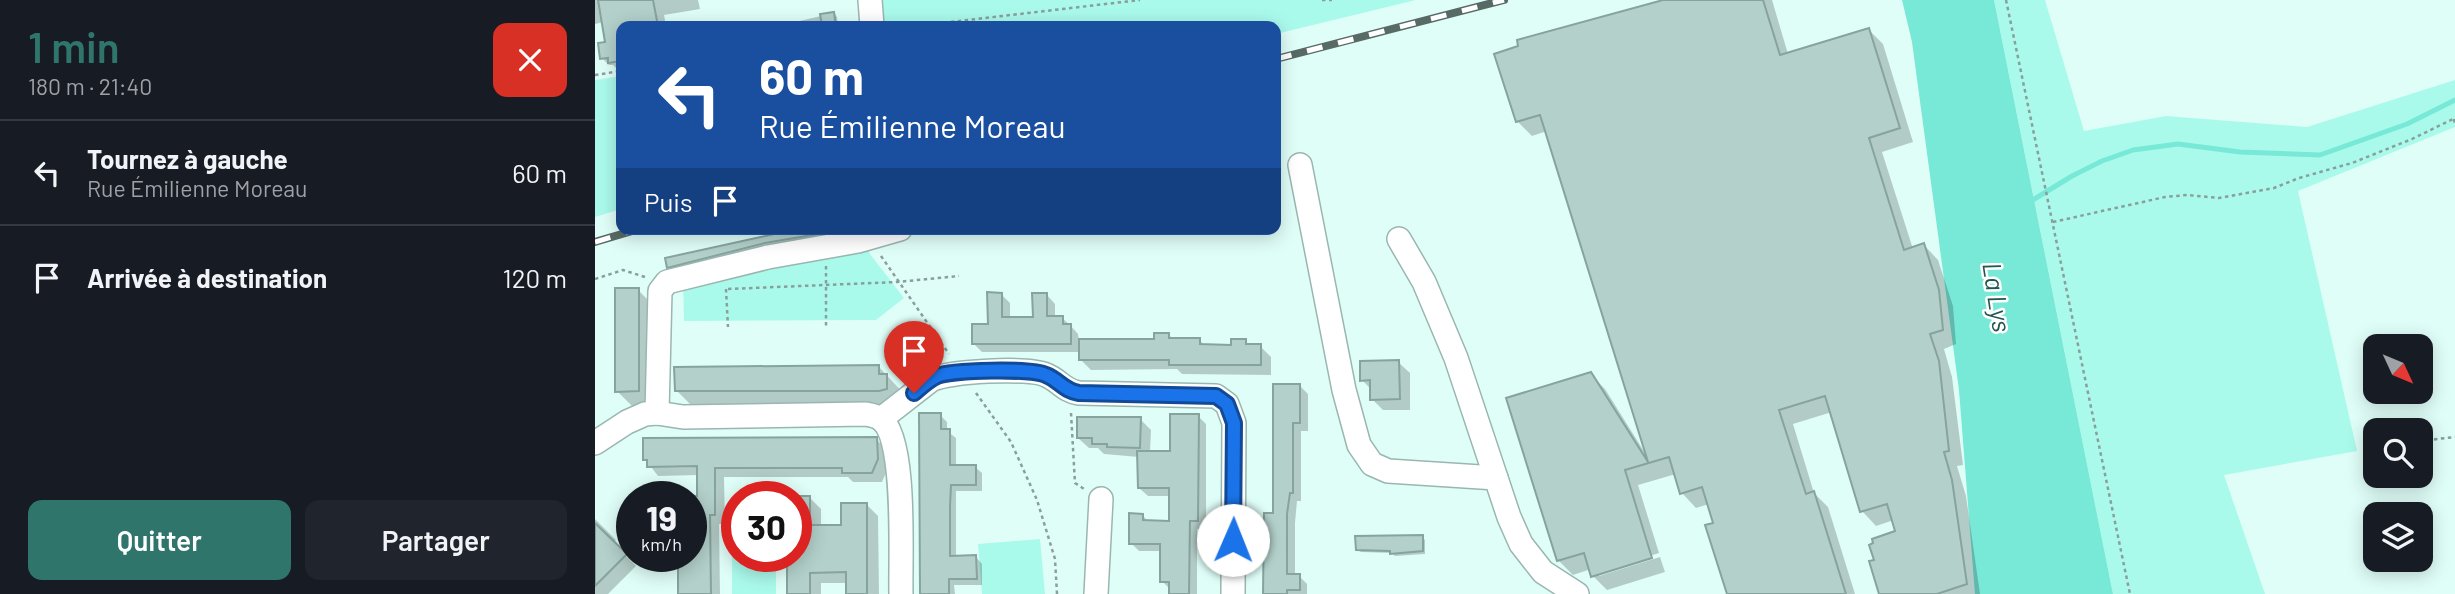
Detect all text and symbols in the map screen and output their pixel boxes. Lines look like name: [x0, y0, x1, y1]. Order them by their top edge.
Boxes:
text: 1 min: [28, 21, 120, 71]
button: close: [493, 23, 567, 97]
text: 60 m: [759, 46, 864, 105]
icon: left: [644, 49, 735, 140]
text: 180 m · 21:40: [28, 72, 152, 100]
text: Rue Émilienne Moreau: [759, 106, 1066, 144]
text: Tournez à gauche: [87, 143, 288, 174]
icon: left: [28, 154, 66, 192]
text: 60 m: [512, 157, 567, 188]
text: Rue Émilienne Moreau: [87, 174, 307, 202]
icon: arrive: [706, 182, 744, 220]
text: Puis: [644, 186, 692, 217]
icon: arrive: [28, 259, 66, 297]
water label: La Lys: [1977, 260, 2019, 334]
text: Arrivée à destination: [87, 262, 327, 293]
text: 120 m: [503, 262, 567, 293]
pin: [884, 321, 944, 393]
icon: arrive: [895, 332, 933, 370]
north arrow: [2363, 334, 2433, 404]
map controls: [2363, 334, 2433, 572]
button: search: [2363, 418, 2433, 488]
speed limit sign: 30: [721, 481, 812, 572]
text: 19: [646, 496, 677, 538]
button: Quitter: [28, 500, 291, 580]
button: Partager: [305, 500, 567, 580]
button: layers: [2363, 502, 2433, 572]
position arrow: [1196, 503, 1270, 577]
text: km/h: [641, 533, 682, 555]

